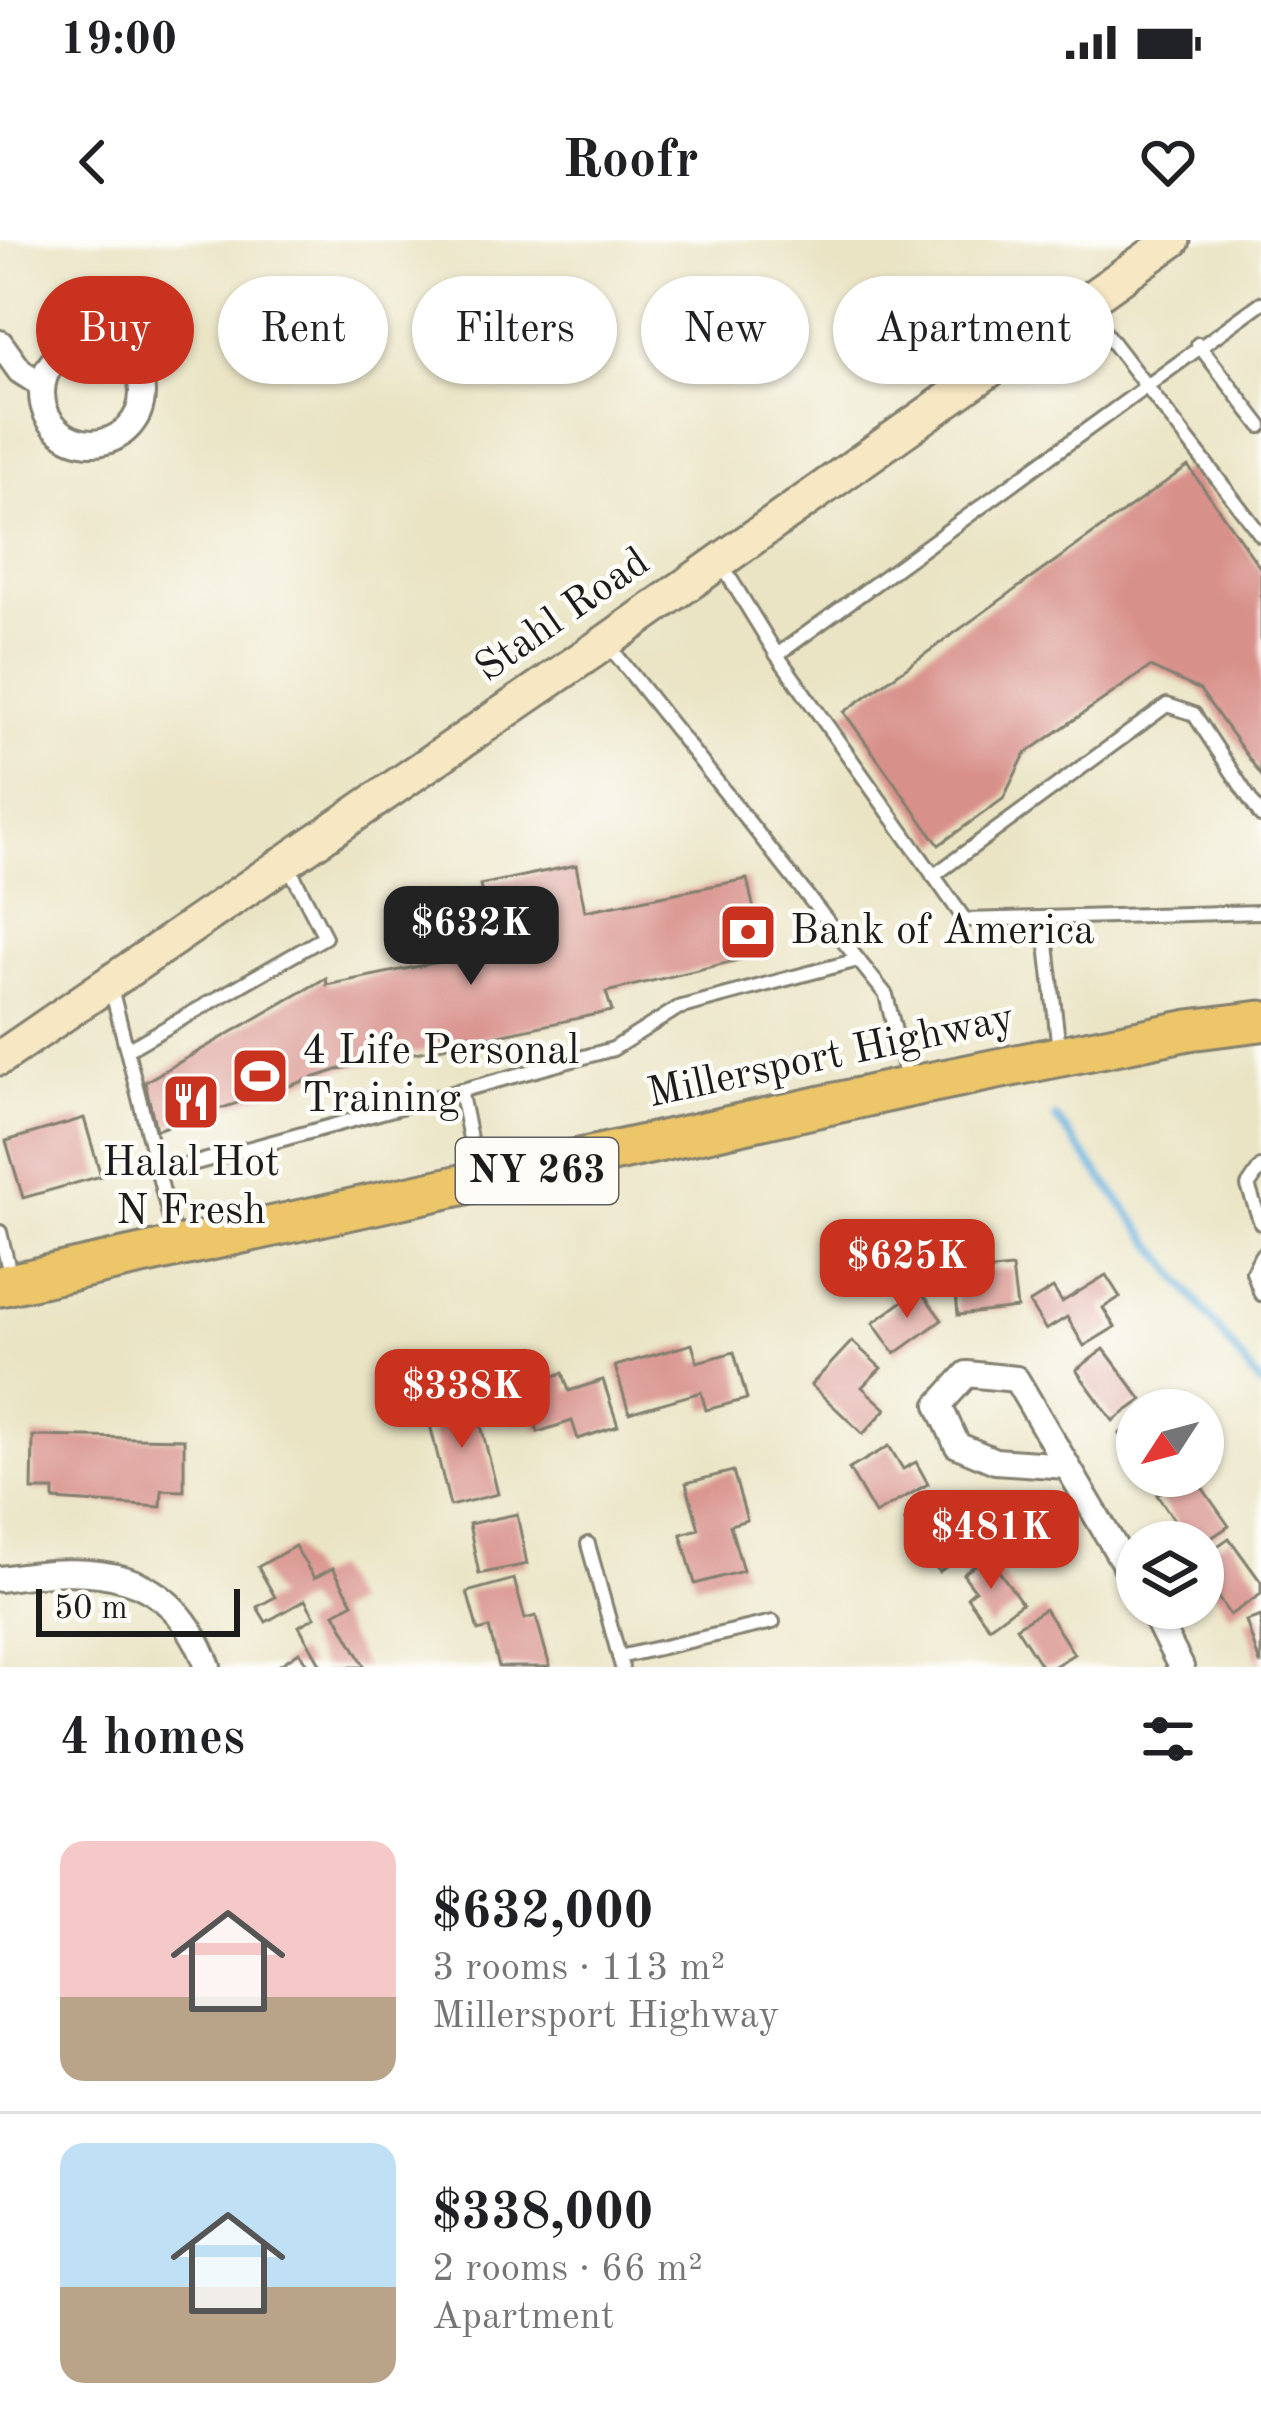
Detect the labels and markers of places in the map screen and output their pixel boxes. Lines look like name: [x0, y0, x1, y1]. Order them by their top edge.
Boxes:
pin: $632K: [387, 886, 555, 988]
bank icon: Bank of America: [717, 901, 779, 963]
place label: Bank of America: [790, 911, 1095, 953]
place label: 4 Life Personal Training: [302, 1031, 579, 1121]
sports icon: 4 Life Personal Training: [229, 1045, 291, 1107]
restaurant icon: Halal Hot N Fresh: [160, 1071, 222, 1133]
place label: Halal Hot N Fresh: [102, 1143, 280, 1233]
pin: $625K: [823, 1219, 991, 1321]
pin: $338K: [378, 1349, 546, 1451]
pin: $481K: [907, 1490, 1075, 1592]

